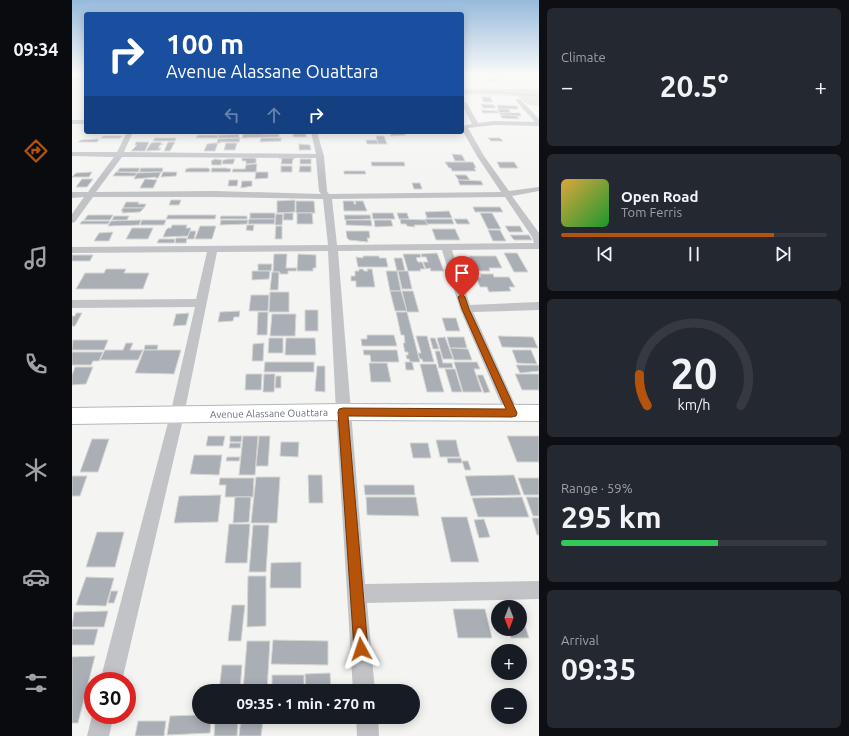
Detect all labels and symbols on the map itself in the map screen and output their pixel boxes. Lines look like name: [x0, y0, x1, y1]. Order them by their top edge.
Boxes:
pin: [445, 256, 479, 297]
street label: Avenue Alassane Ouattara: [210, 407, 328, 420]
north arrow: [491, 600, 527, 636]
position arrow: [340, 628, 382, 670]
speed limit sign: 30: [84, 672, 136, 724]

